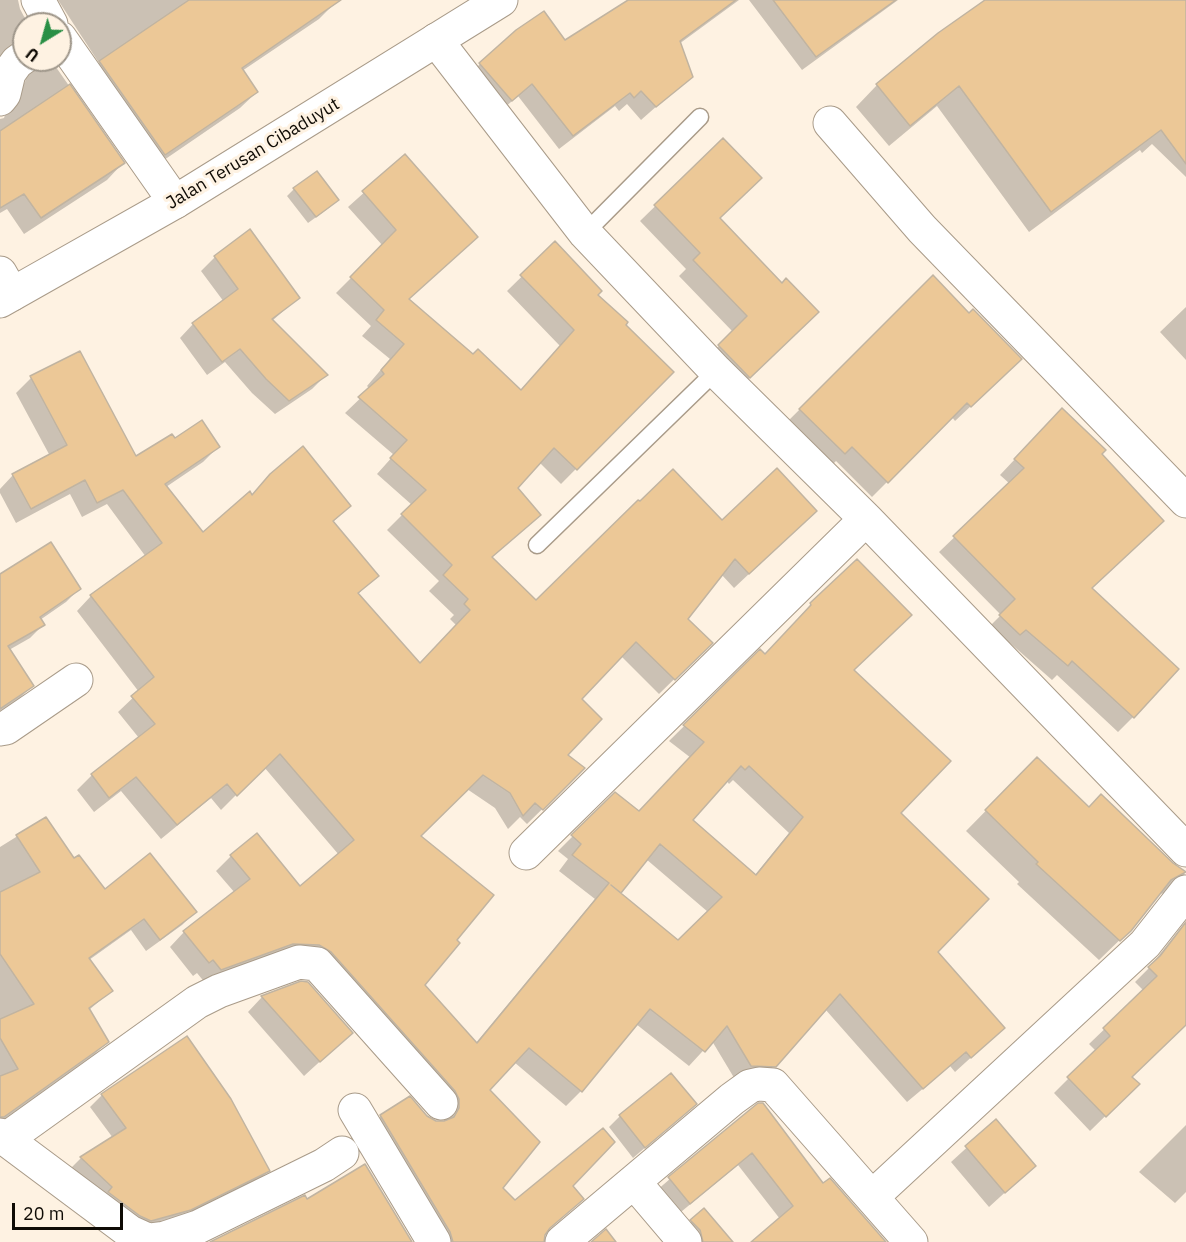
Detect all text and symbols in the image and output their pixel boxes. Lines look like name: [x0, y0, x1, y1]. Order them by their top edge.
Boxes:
north arrow: [12, 12, 72, 72]
text: U: [22, 43, 43, 66]
street label: Jalan Terusan Cibaduyut: [162, 94, 344, 214]
scale bar: [15, 1191, 126, 1229]
text: 20 m: [23, 1202, 65, 1225]

